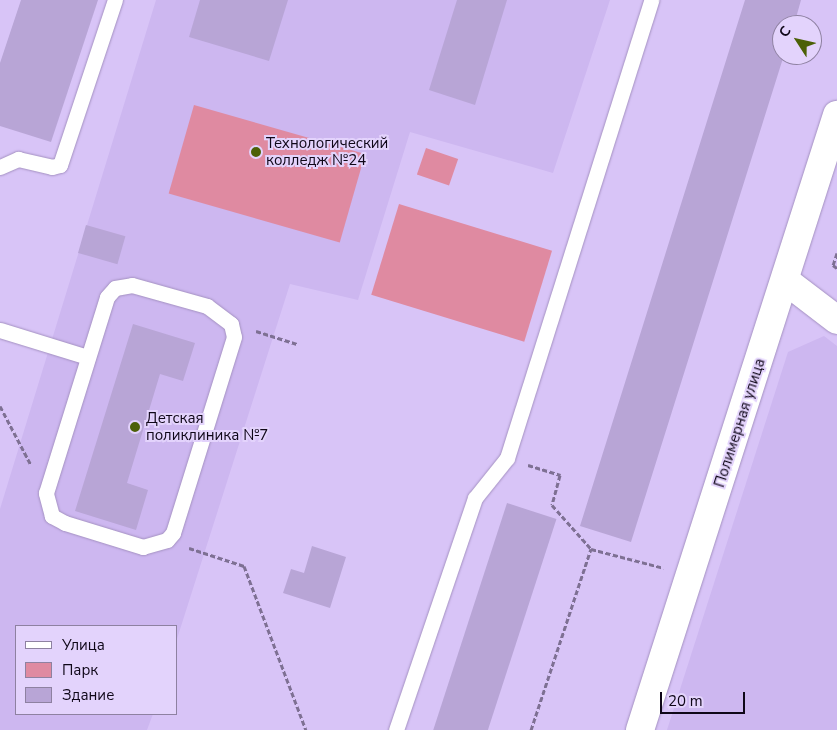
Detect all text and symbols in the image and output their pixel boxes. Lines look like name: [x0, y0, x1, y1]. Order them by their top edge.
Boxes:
north arrow: [772, 15, 822, 65]
text: С: [775, 22, 796, 41]
place label: Технологический колледж №24: [266, 134, 388, 169]
marker: Технологический колледж №24: [250, 146, 262, 158]
street label: Полимерная улица: [711, 356, 769, 490]
place label: Детская поликлиника №7: [146, 409, 268, 444]
marker: Детская поликлиника №7: [128, 420, 142, 434]
legend: [15, 625, 178, 715]
text: Улица: [62, 635, 105, 655]
text: Парк: [62, 660, 98, 680]
scale bar: [662, 682, 747, 714]
text: Здание: [62, 685, 114, 705]
text: 20 m: [668, 691, 703, 711]

